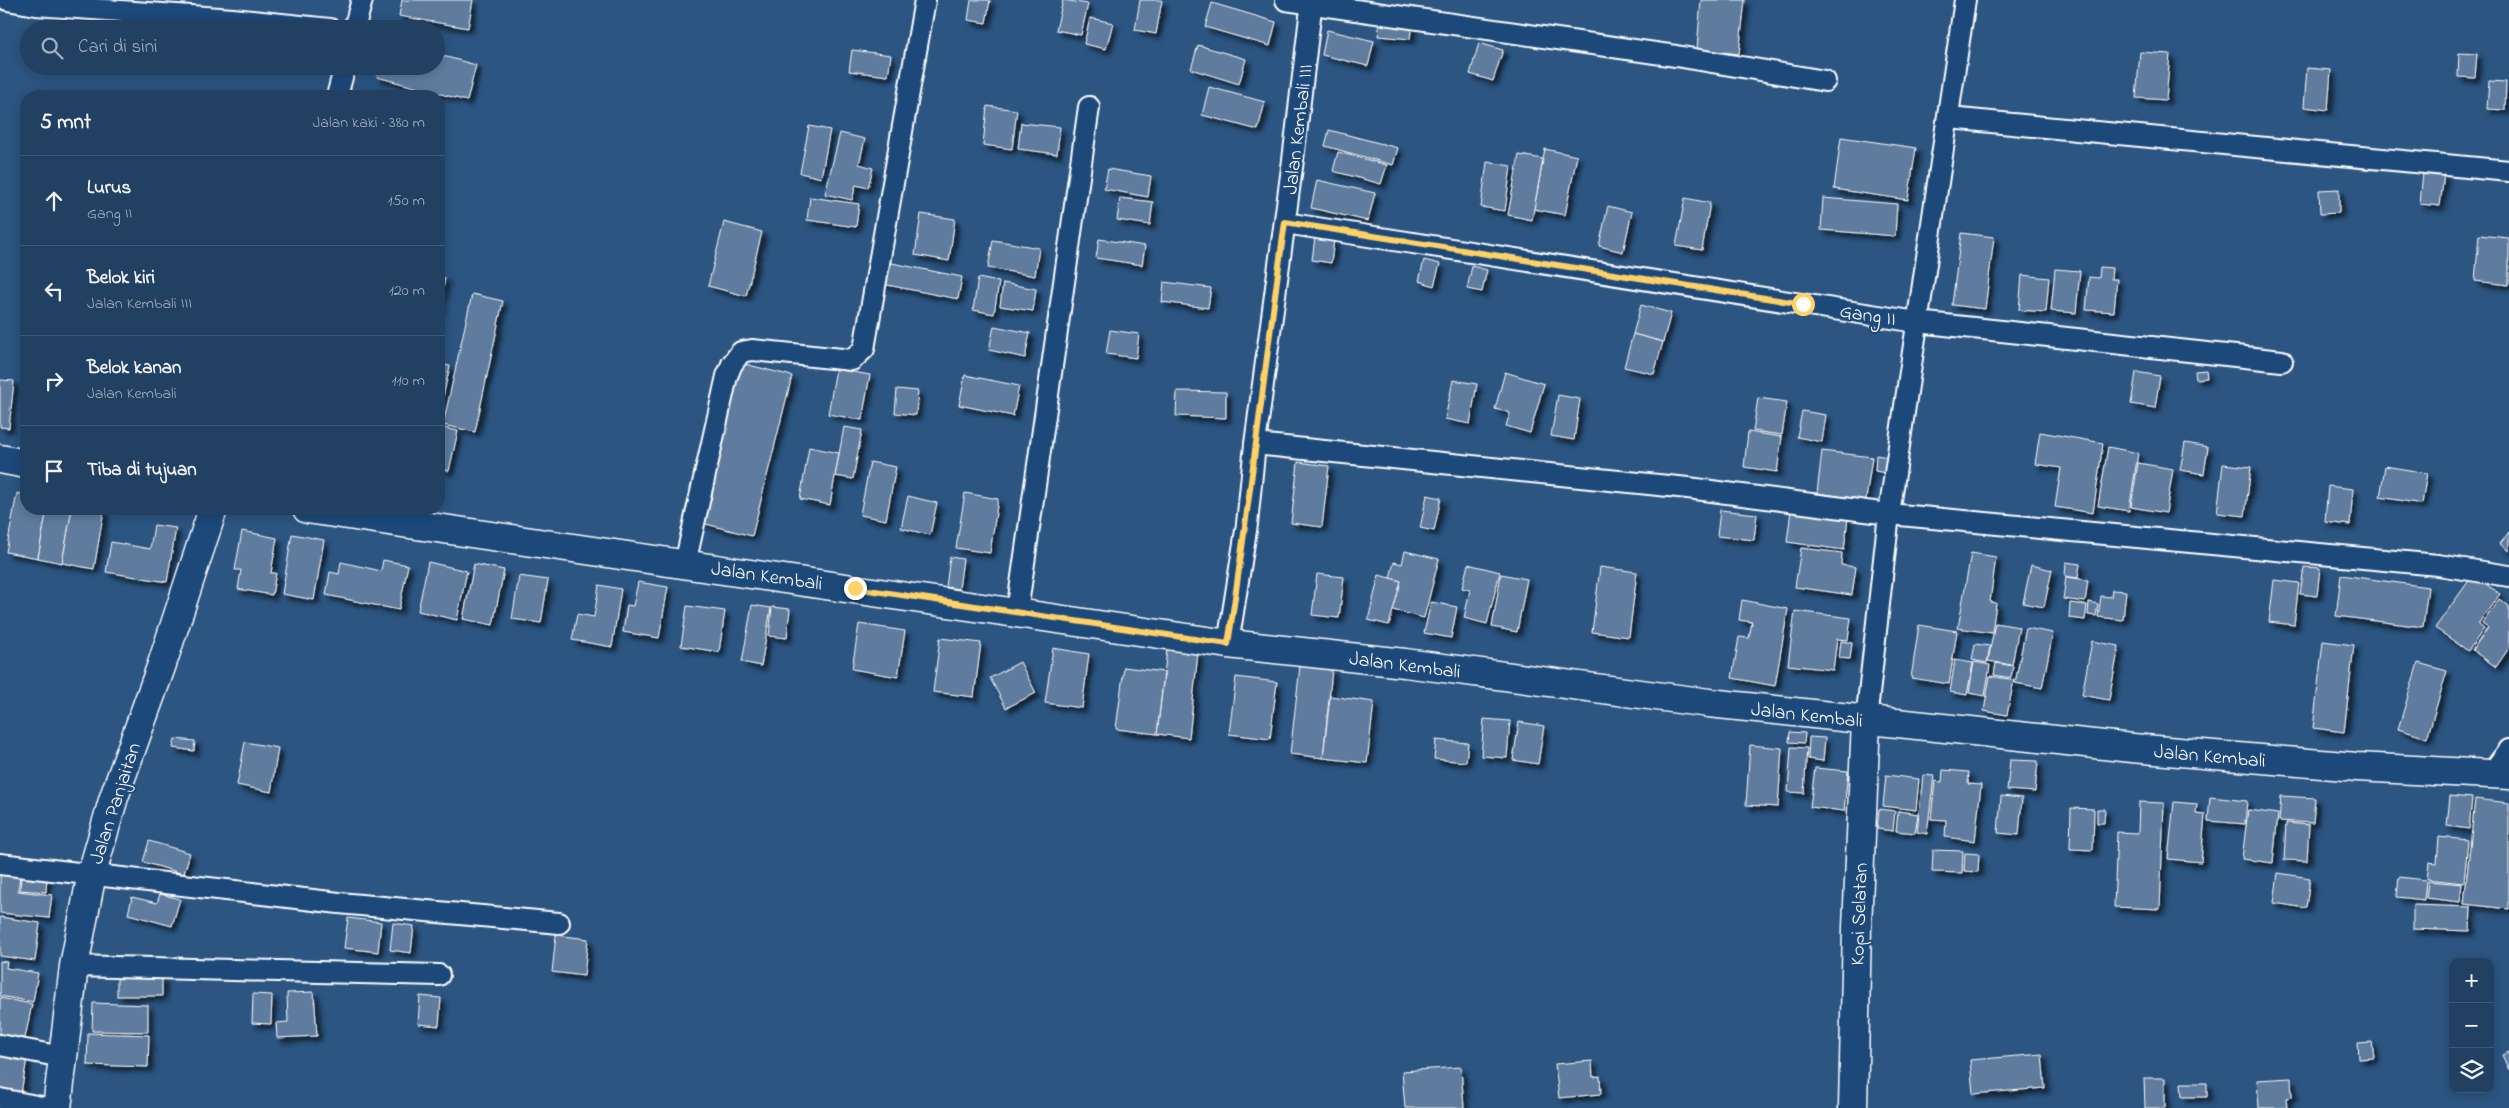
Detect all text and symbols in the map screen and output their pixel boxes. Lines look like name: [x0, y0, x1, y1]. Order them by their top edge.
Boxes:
search box: [20, 20, 445, 75]
icon: search: [38, 34, 66, 62]
text: Cari di sini: [78, 34, 157, 61]
street label: Jalan Kembali III: [1277, 62, 1322, 196]
text: 5 mnt: [40, 108, 91, 138]
text: Jalan kaki · 380 m: [312, 111, 425, 135]
text: Lurus: [87, 175, 131, 202]
icon: ahead: [40, 187, 68, 215]
text: 150 m: [387, 189, 425, 213]
text: Gang II: [87, 202, 132, 226]
text: Belok kiri: [87, 265, 155, 292]
icon: left: [40, 277, 68, 305]
text: 120 m: [389, 279, 425, 303]
text: Jalan Kembali III: [87, 292, 192, 316]
route start: [1792, 293, 1815, 316]
street label: Gang II: [1837, 298, 1898, 336]
text: Belok kanan: [87, 355, 181, 382]
icon: right: [40, 367, 68, 395]
text: 110 m: [391, 369, 425, 393]
text: Jalan Kembali: [87, 382, 177, 406]
icon: arrive: [40, 457, 68, 485]
text: Tiba di tujuan: [87, 457, 197, 484]
street label: Jalan Kembali: [709, 555, 824, 600]
route end: [844, 577, 867, 600]
street label: Jalan Kembali: [1347, 645, 1462, 688]
street label: Jalan Kembali: [1749, 696, 1864, 737]
street label: Jalan Kembali: [2153, 738, 2267, 777]
street label: Jalan Panjaitan: [83, 739, 150, 868]
street label: Kopi Selatan: [1844, 862, 1877, 966]
map controls: [2449, 958, 2494, 1093]
button: +: [2449, 958, 2494, 1003]
button: −: [2449, 1003, 2494, 1048]
button: layers: [2449, 1048, 2494, 1093]

